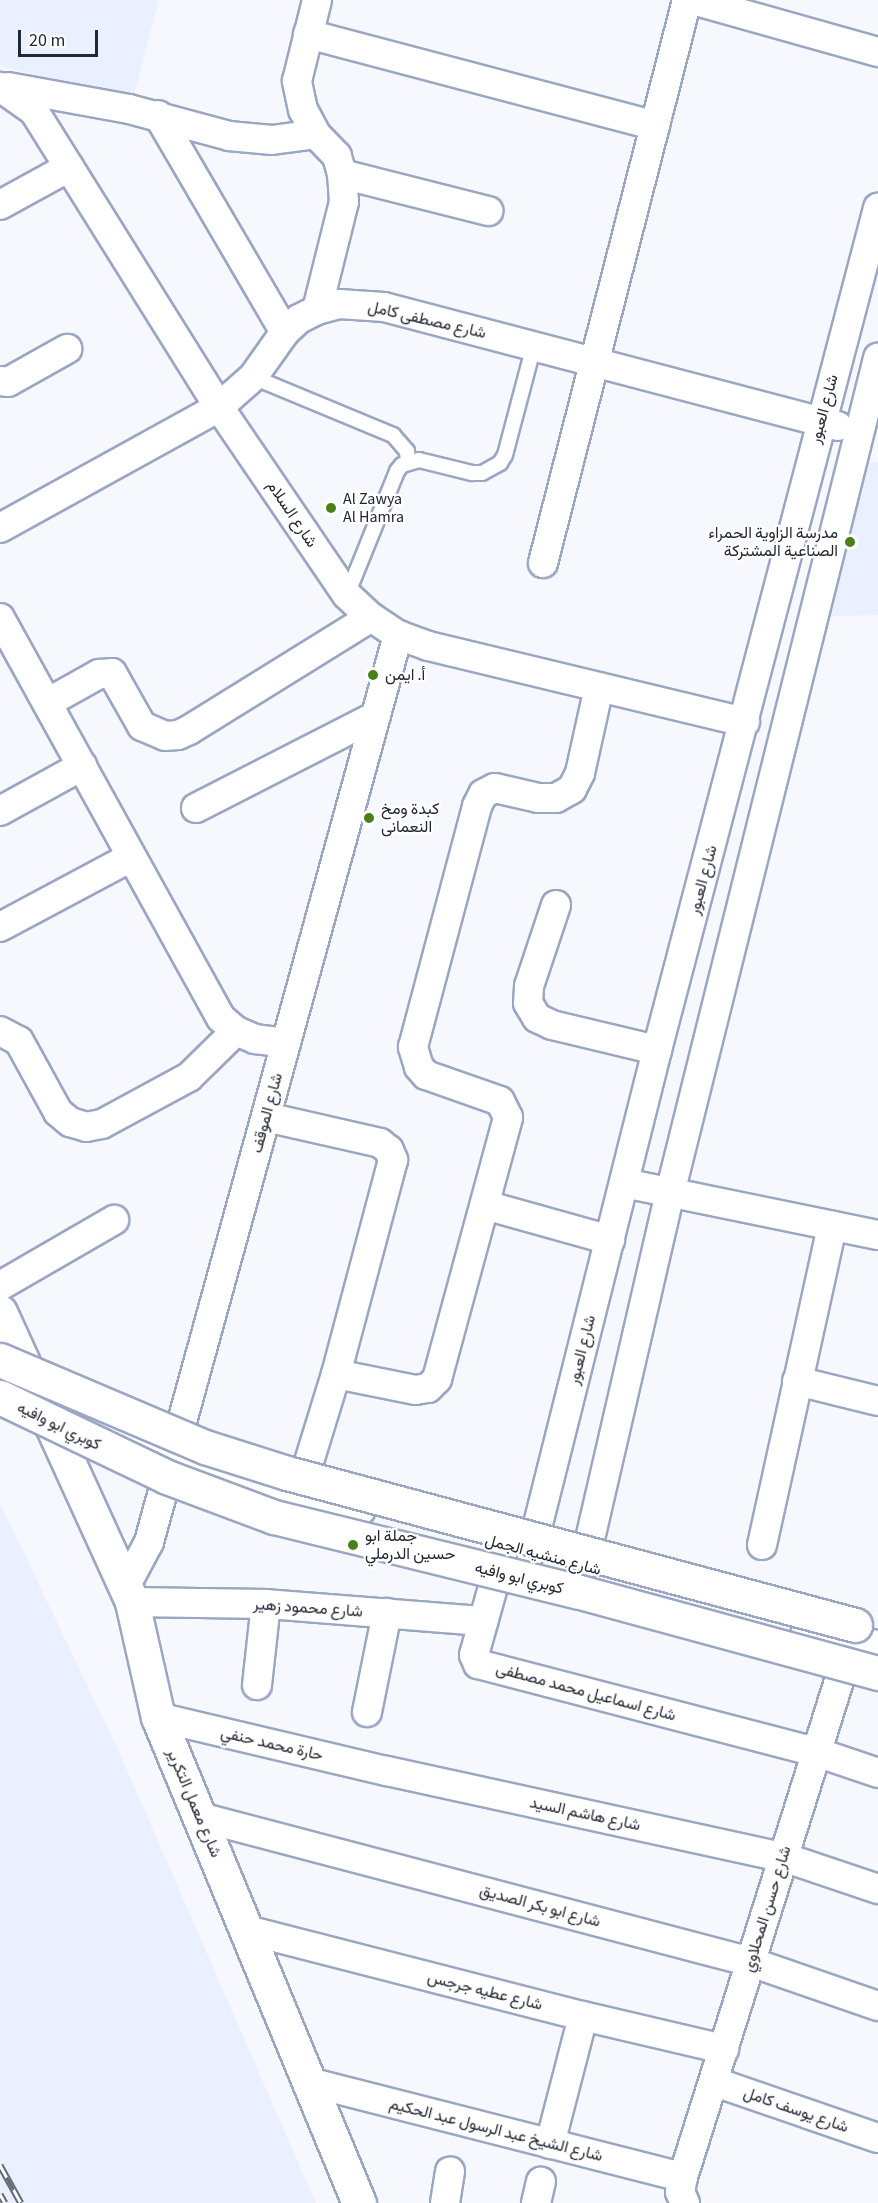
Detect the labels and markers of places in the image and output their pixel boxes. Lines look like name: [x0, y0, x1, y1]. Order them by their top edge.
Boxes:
place label: Al Zawya Al Hamra: [343, 489, 404, 527]
marker: Al Zawya Al Hamra: [324, 501, 338, 515]
place label: مدرسة الزاوية الحمراء الصناعية المشتركة: [708, 523, 838, 561]
marker: مدرسة الزاوية الحمراء الصناعية المشتركة: [843, 535, 857, 549]
place label: أ. ايمن: [385, 665, 425, 685]
marker: أ. ايمن: [366, 668, 380, 682]
place label: كبدة ومخ النعمانى: [381, 799, 439, 837]
marker: كبدة ومخ النعمانى: [362, 811, 376, 825]
place label: جملة ابو حسين الدرملي: [365, 1526, 455, 1564]
marker: جملة ابو حسين الدرملي: [346, 1538, 360, 1552]

